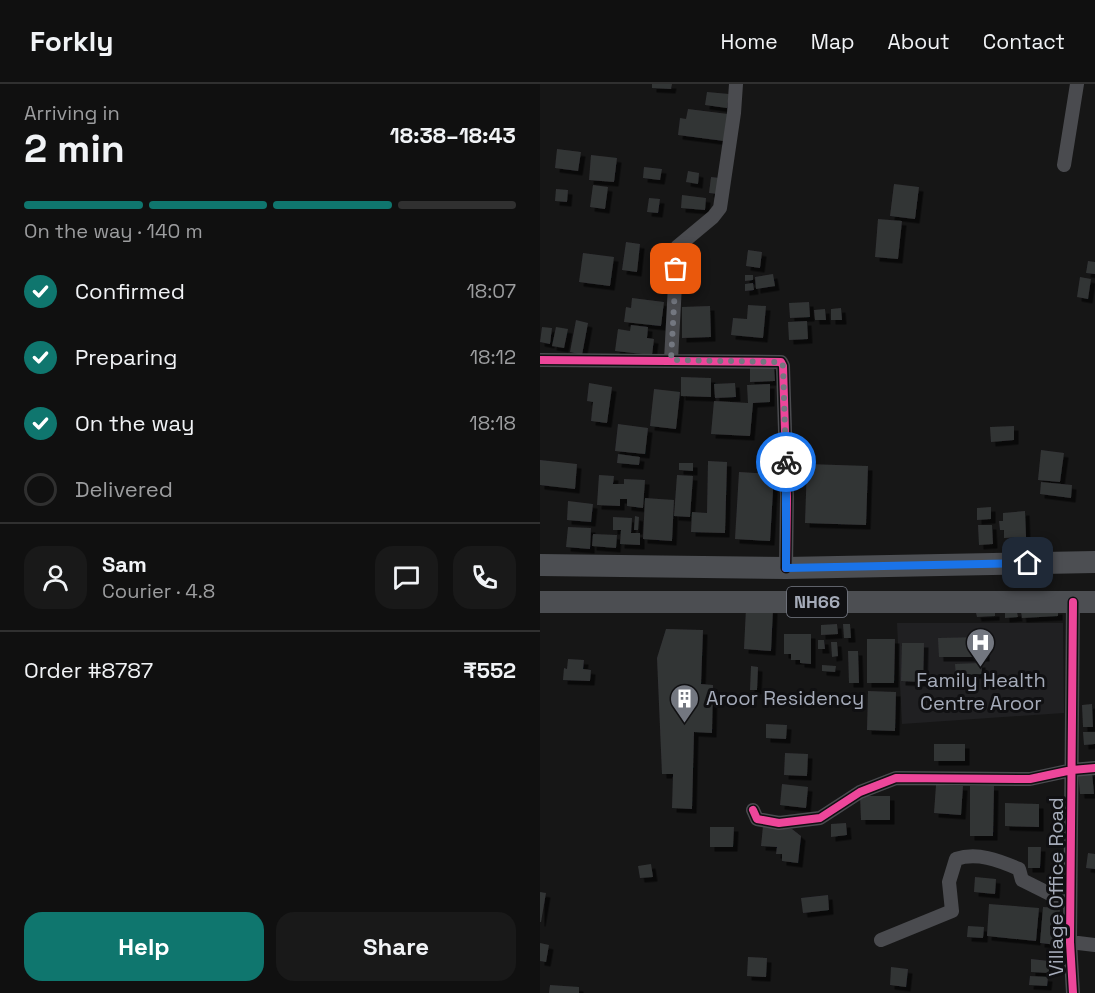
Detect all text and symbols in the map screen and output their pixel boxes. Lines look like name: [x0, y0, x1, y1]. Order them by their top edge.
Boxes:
text: Forkly: [30, 23, 114, 59]
text: Home: [720, 28, 778, 55]
text: Map: [811, 28, 855, 55]
text: About: [888, 28, 950, 55]
text: Contact: [983, 28, 1065, 55]
text: Arriving in: [24, 100, 120, 126]
text: 18:38–18:43: [390, 121, 516, 149]
text: 2 min: [24, 124, 125, 173]
text: On the way · 140 m: [24, 218, 203, 244]
pin: [650, 243, 701, 294]
icon: bag: [659, 252, 692, 285]
icon: check: [24, 275, 57, 308]
text: Confirmed: [75, 277, 185, 305]
text: 18:07: [466, 278, 516, 304]
icon: check: [24, 341, 57, 374]
text: Preparing: [75, 343, 177, 371]
text: 18:12: [470, 344, 516, 370]
icon: check: [24, 407, 57, 440]
text: On the way: [75, 409, 194, 437]
text: 18:18: [469, 410, 516, 436]
courier: [756, 432, 816, 492]
icon: bike: [770, 446, 803, 479]
text: Delivered: [75, 475, 173, 503]
pin: [1002, 537, 1053, 588]
button: person: [24, 546, 87, 609]
button: chat: [375, 546, 438, 609]
button: phone: [453, 546, 516, 609]
icon: home: [1011, 546, 1044, 579]
text: Sam: [102, 550, 147, 578]
text: Courier · 4.8: [102, 578, 215, 604]
road number: NH66: [787, 587, 847, 617]
hospital icon: Family Health Centre Aroor: [965, 626, 997, 668]
text: Order #8787: [24, 656, 153, 684]
text: ₹552: [463, 656, 516, 684]
place label: Family Health Centre Aroor: [916, 667, 1046, 716]
building icon: Aroor Residency: [669, 682, 701, 724]
place label: Aroor Residency: [706, 685, 864, 711]
street label: Village Office Road: [1043, 797, 1069, 977]
button: Help: [24, 912, 264, 981]
button: Share: [276, 912, 516, 981]

